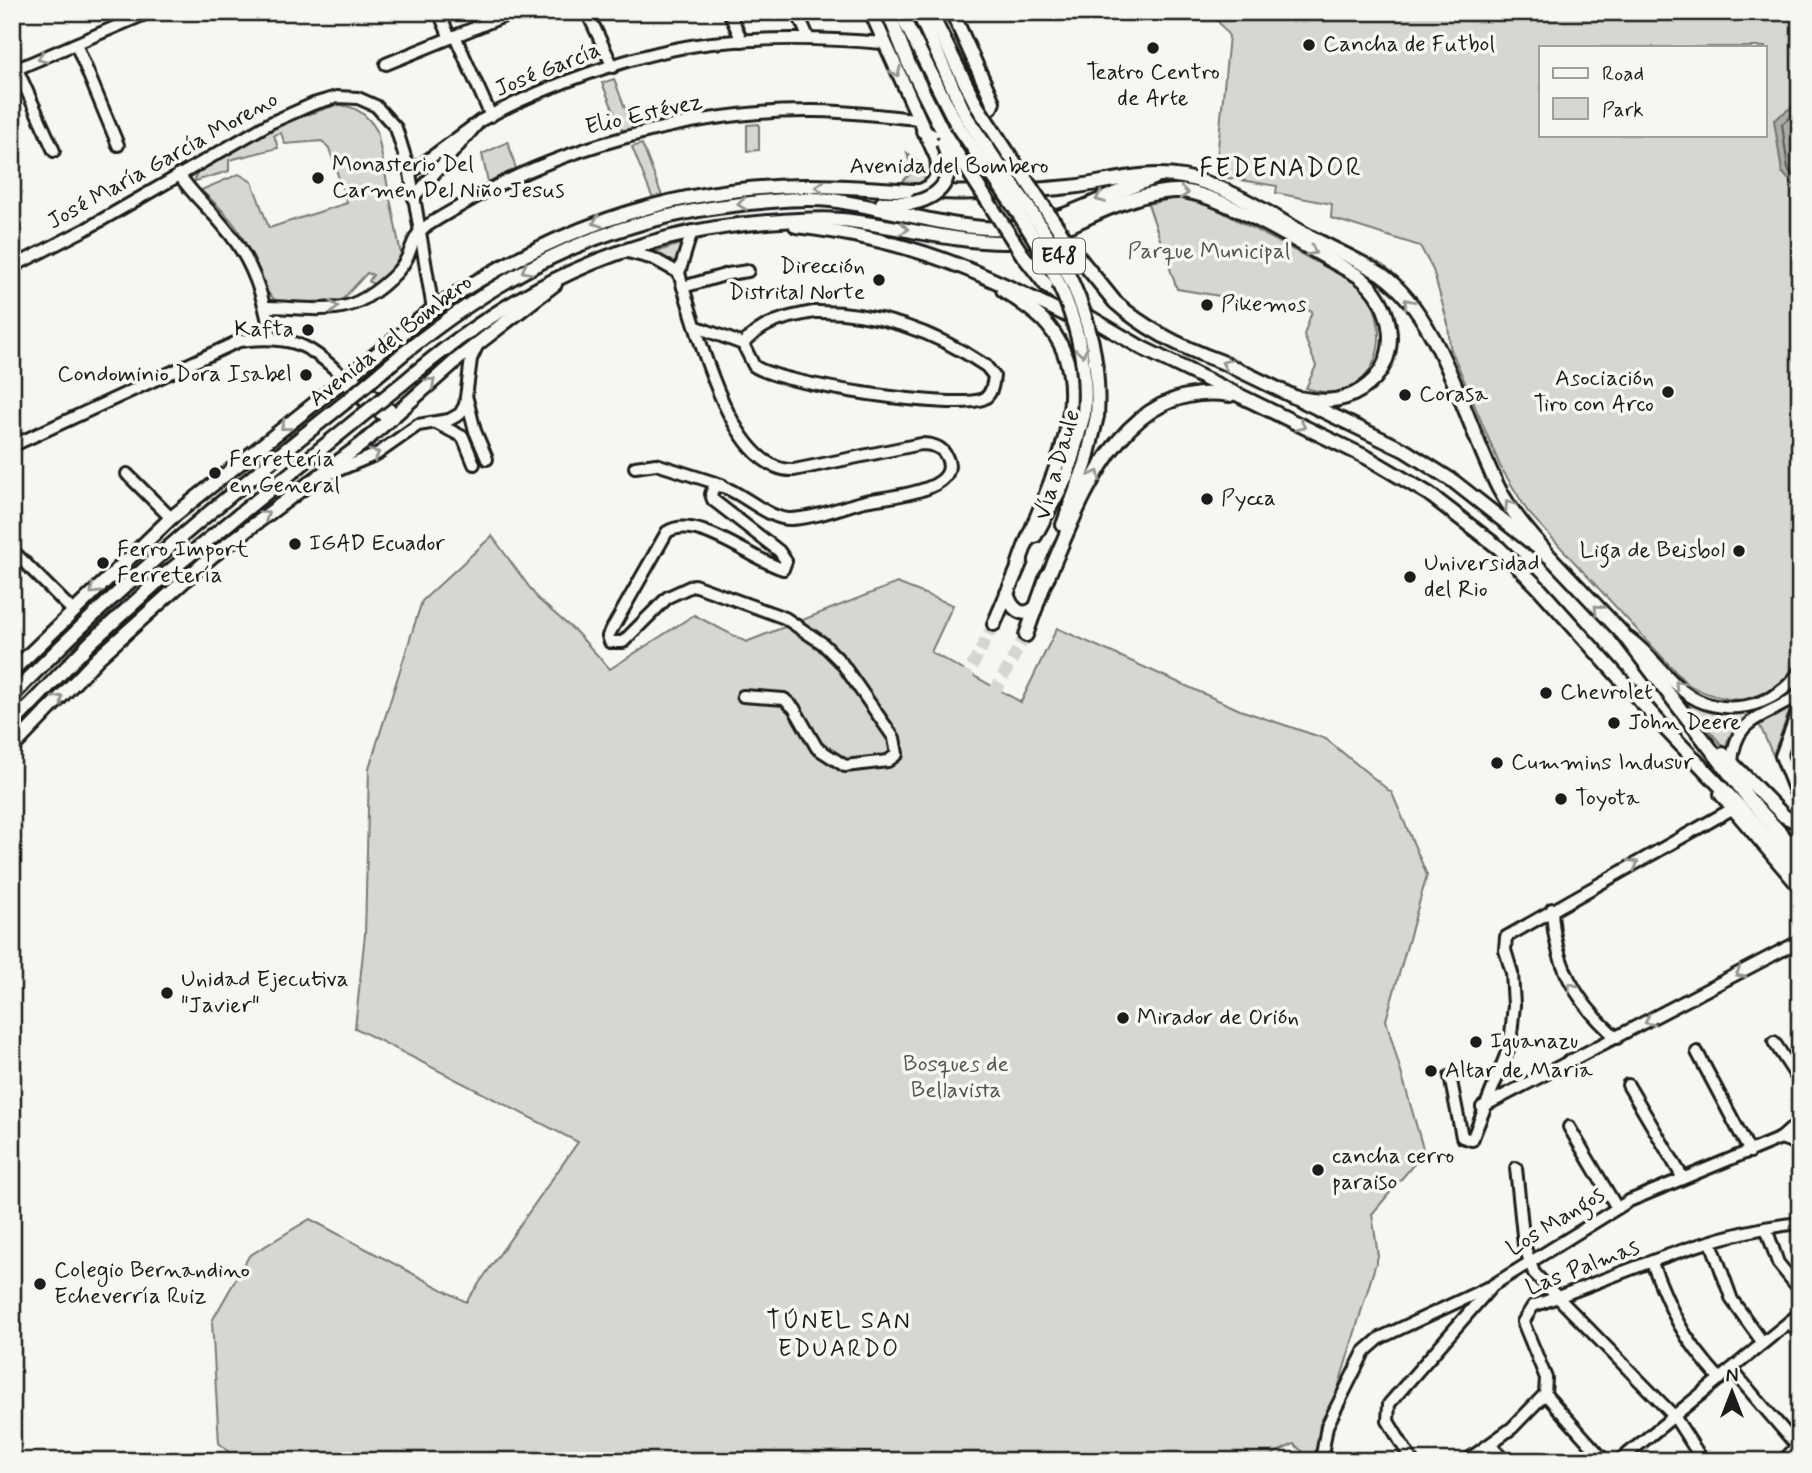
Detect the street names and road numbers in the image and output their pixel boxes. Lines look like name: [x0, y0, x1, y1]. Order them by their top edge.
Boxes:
street label: José García: [491, 35, 605, 105]
street label: José María García Moreno: [42, 85, 284, 237]
street label: Elio Estévez: [583, 87, 705, 143]
street label: Avenida del Bombero: [849, 152, 1049, 182]
road number: E48: [1033, 238, 1085, 274]
street label: Avenida del Bombero: [303, 268, 479, 414]
street label: Vía a Daule: [1028, 406, 1088, 524]
street label: Los Mangos: [1501, 1180, 1612, 1266]
street label: Las Palmas: [1522, 1233, 1644, 1303]

